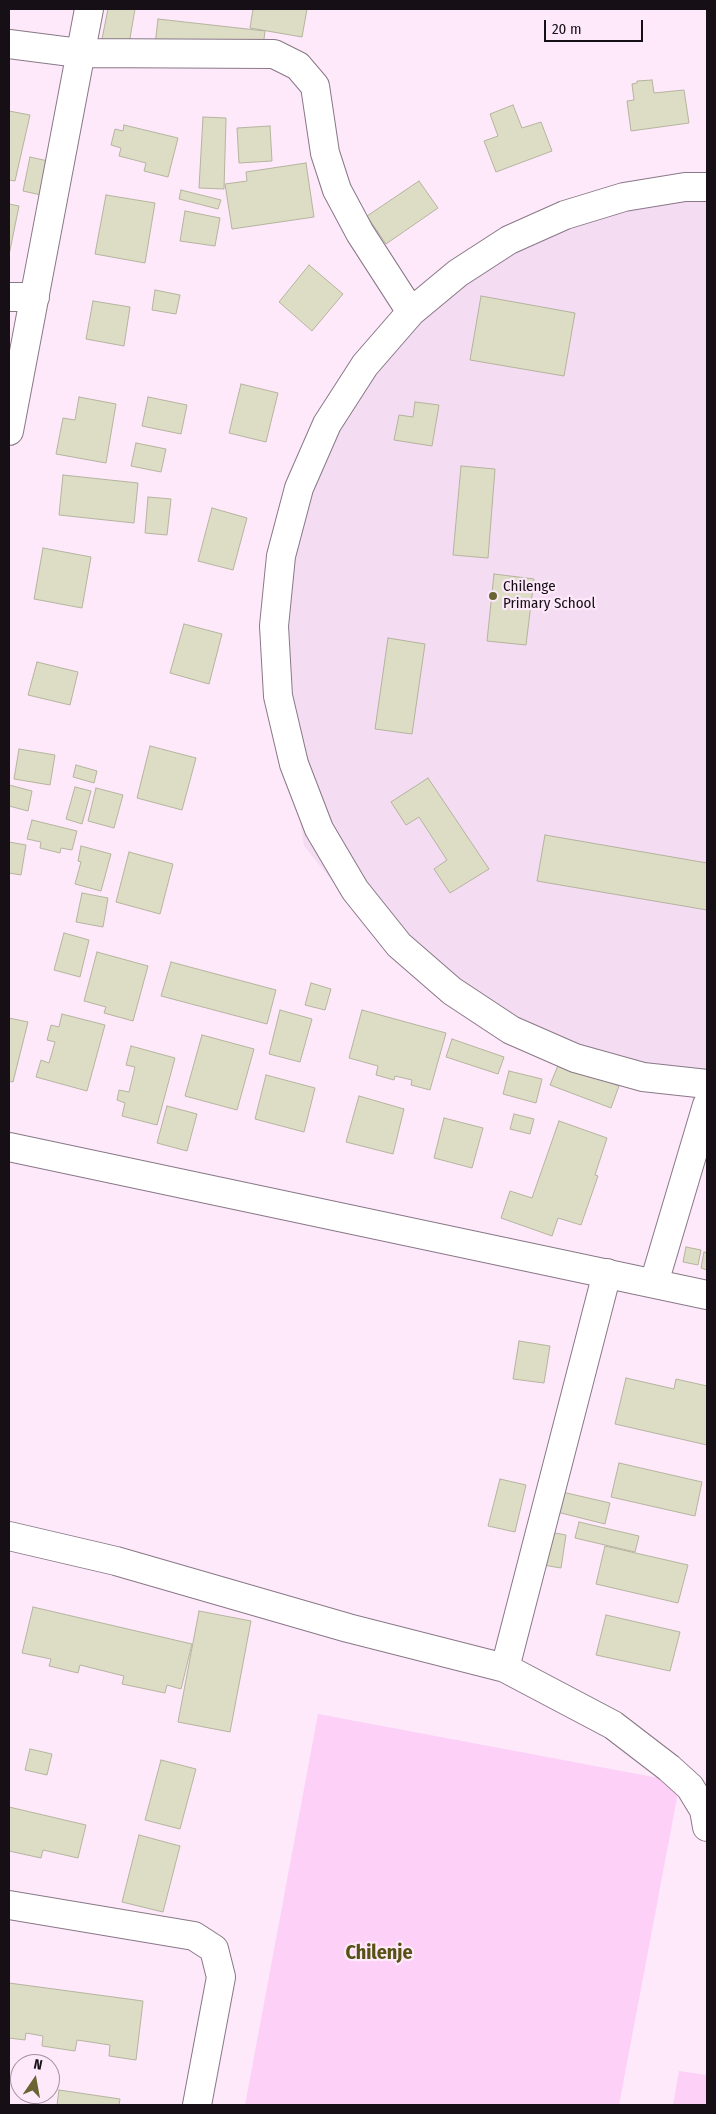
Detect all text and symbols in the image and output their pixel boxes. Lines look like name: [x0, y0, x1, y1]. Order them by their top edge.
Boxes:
scale bar: [546, 10, 645, 42]
text: 20 m: [552, 20, 582, 38]
place label: Chilenge Primary School: [503, 578, 595, 613]
marker: Chilenge Primary School: [487, 590, 499, 602]
district label: Chilenje: [345, 1941, 413, 1965]
north arrow: [10, 2054, 60, 2104]
text: N: [32, 2056, 44, 2074]

